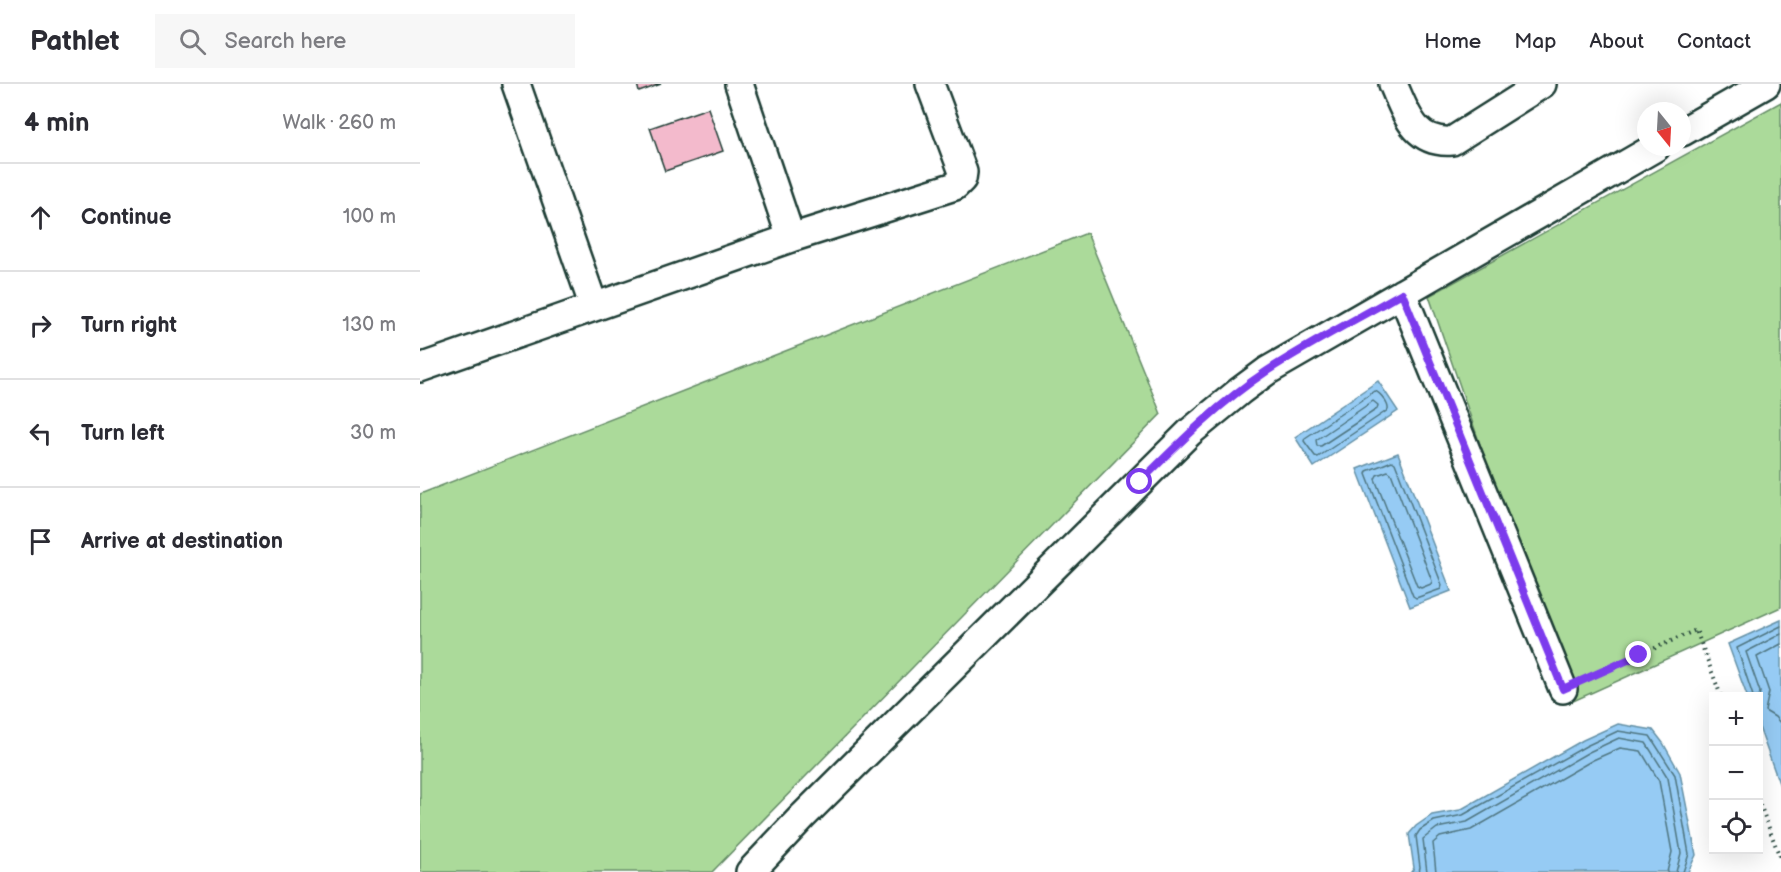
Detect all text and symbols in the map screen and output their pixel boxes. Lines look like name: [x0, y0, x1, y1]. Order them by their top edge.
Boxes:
search box: [155, 14, 575, 68]
text: Pathlet: [30, 25, 119, 58]
icon: search: [176, 25, 209, 58]
text: Search here: [224, 28, 346, 55]
text: Home: [1424, 29, 1481, 54]
text: Map: [1514, 29, 1556, 54]
text: About: [1589, 29, 1644, 54]
text: Contact: [1677, 29, 1751, 54]
north arrow: [1637, 102, 1691, 156]
text: 4 min: [24, 108, 89, 139]
text: Walk · 260 m: [283, 111, 396, 135]
icon: ahead: [24, 201, 57, 234]
text: Continue: [81, 204, 171, 231]
text: 100 m: [343, 205, 396, 229]
icon: right: [24, 309, 57, 342]
text: Turn right: [81, 312, 177, 339]
text: 130 m: [342, 313, 396, 337]
icon: left: [24, 417, 57, 450]
text: Turn left: [81, 420, 165, 447]
text: 30 m: [350, 421, 396, 445]
route start: [1126, 468, 1152, 494]
icon: arrive: [24, 525, 57, 558]
text: Arrive at destination: [81, 528, 283, 555]
route end: [1625, 641, 1651, 667]
map controls: [1709, 692, 1763, 854]
button: +: [1709, 692, 1763, 746]
button: −: [1709, 746, 1763, 800]
button: locate: [1709, 800, 1763, 854]

